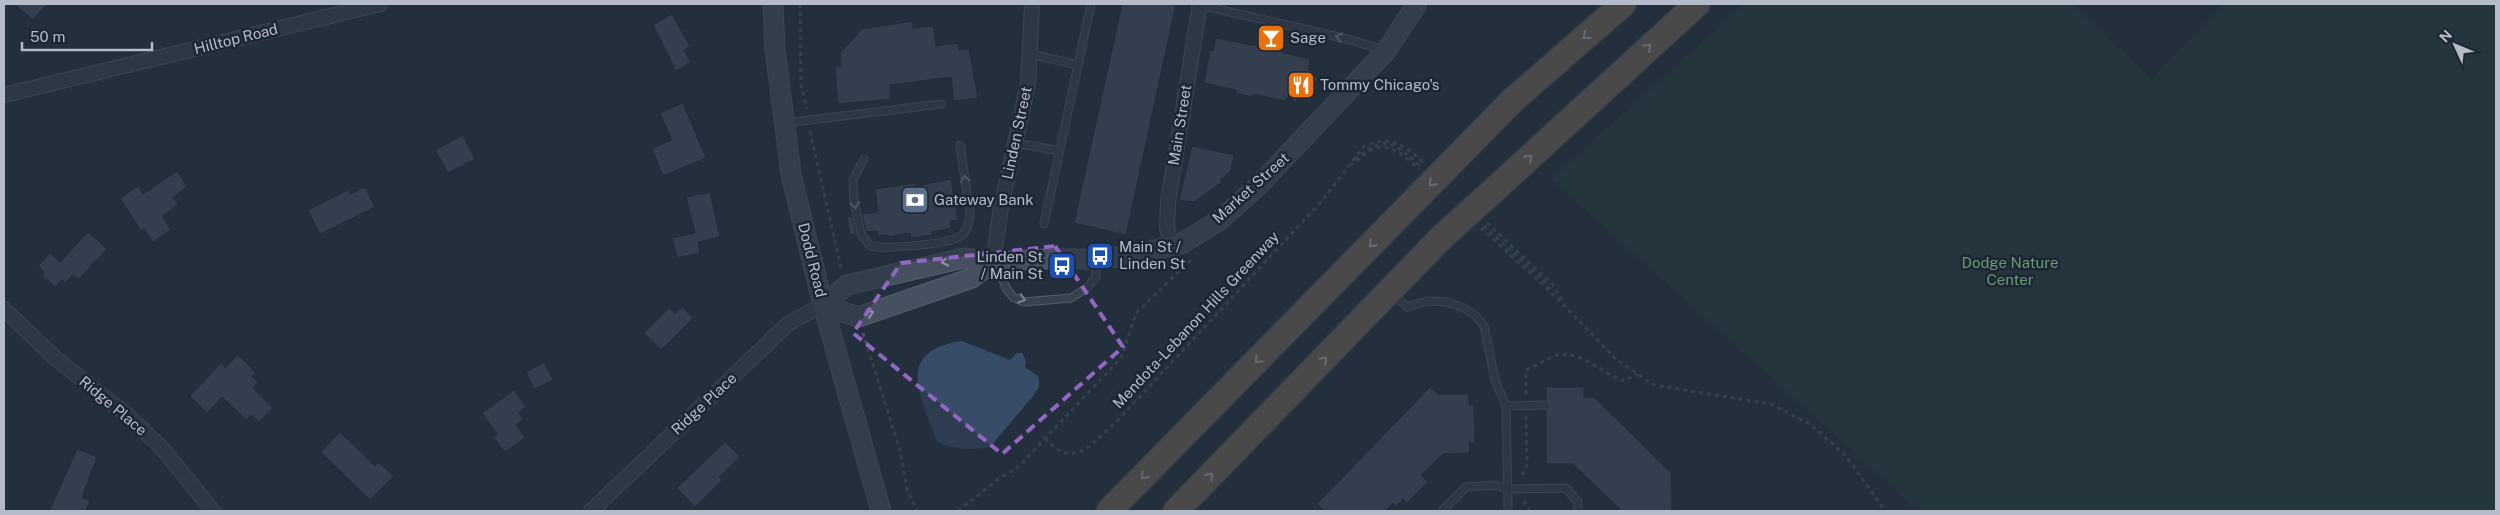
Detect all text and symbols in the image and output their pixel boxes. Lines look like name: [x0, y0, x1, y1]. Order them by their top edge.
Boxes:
scale bar: [22, 20, 152, 52]
street label: Hilltop Road: [192, 20, 280, 57]
north arrow: [2430, 20, 2480, 70]
bar icon: Sage: [1256, 23, 1286, 53]
text: N: [2436, 26, 2455, 45]
text: 50 m: [30, 28, 65, 45]
place label: Sage: [1290, 29, 1326, 46]
one-way arrow: [1583, 30, 1592, 39]
one-way arrow: [1335, 32, 1344, 43]
one-way arrow: [1642, 44, 1651, 53]
restaurant icon: Tommy Chicago's: [1286, 70, 1316, 100]
place label: Tommy Chicago's: [1320, 76, 1439, 93]
street label: Main Street: [1165, 83, 1194, 166]
street label: Linden Street: [998, 85, 1035, 181]
street label: Market Street: [1209, 149, 1292, 226]
one-way arrow: [1523, 154, 1532, 163]
one-way arrow: [960, 174, 971, 182]
one-way arrow: [1429, 177, 1438, 186]
bank icon: Gateway Bank: [900, 185, 930, 215]
place label: Gateway Bank: [934, 191, 1034, 208]
one-way arrow: [850, 201, 860, 209]
street label: Dodd Road: [795, 221, 830, 299]
street label: Mendota-Lebanon Hills Greenway: [1109, 228, 1282, 412]
place label: Main St / Linden St: [1119, 238, 1186, 272]
one-way arrow: [1369, 238, 1378, 247]
bus stop icon: Main St / Linden St: [1085, 241, 1115, 271]
place label: Linden St / Main St: [977, 248, 1043, 282]
bus stop icon: Linden St / Main St: [1047, 251, 1077, 281]
park label: Dodge Nature Center: [1962, 254, 2058, 288]
one-way arrow: [940, 256, 949, 267]
one-way arrow: [1017, 294, 1025, 304]
one-way arrow: [865, 309, 873, 319]
one-way arrow: [1255, 354, 1264, 363]
one-way arrow: [1318, 356, 1327, 365]
street label: Ridge Place: [668, 369, 740, 438]
street label: Ridge Place: [76, 373, 150, 439]
one-way arrow: [1141, 470, 1150, 479]
one-way arrow: [1205, 473, 1214, 482]

